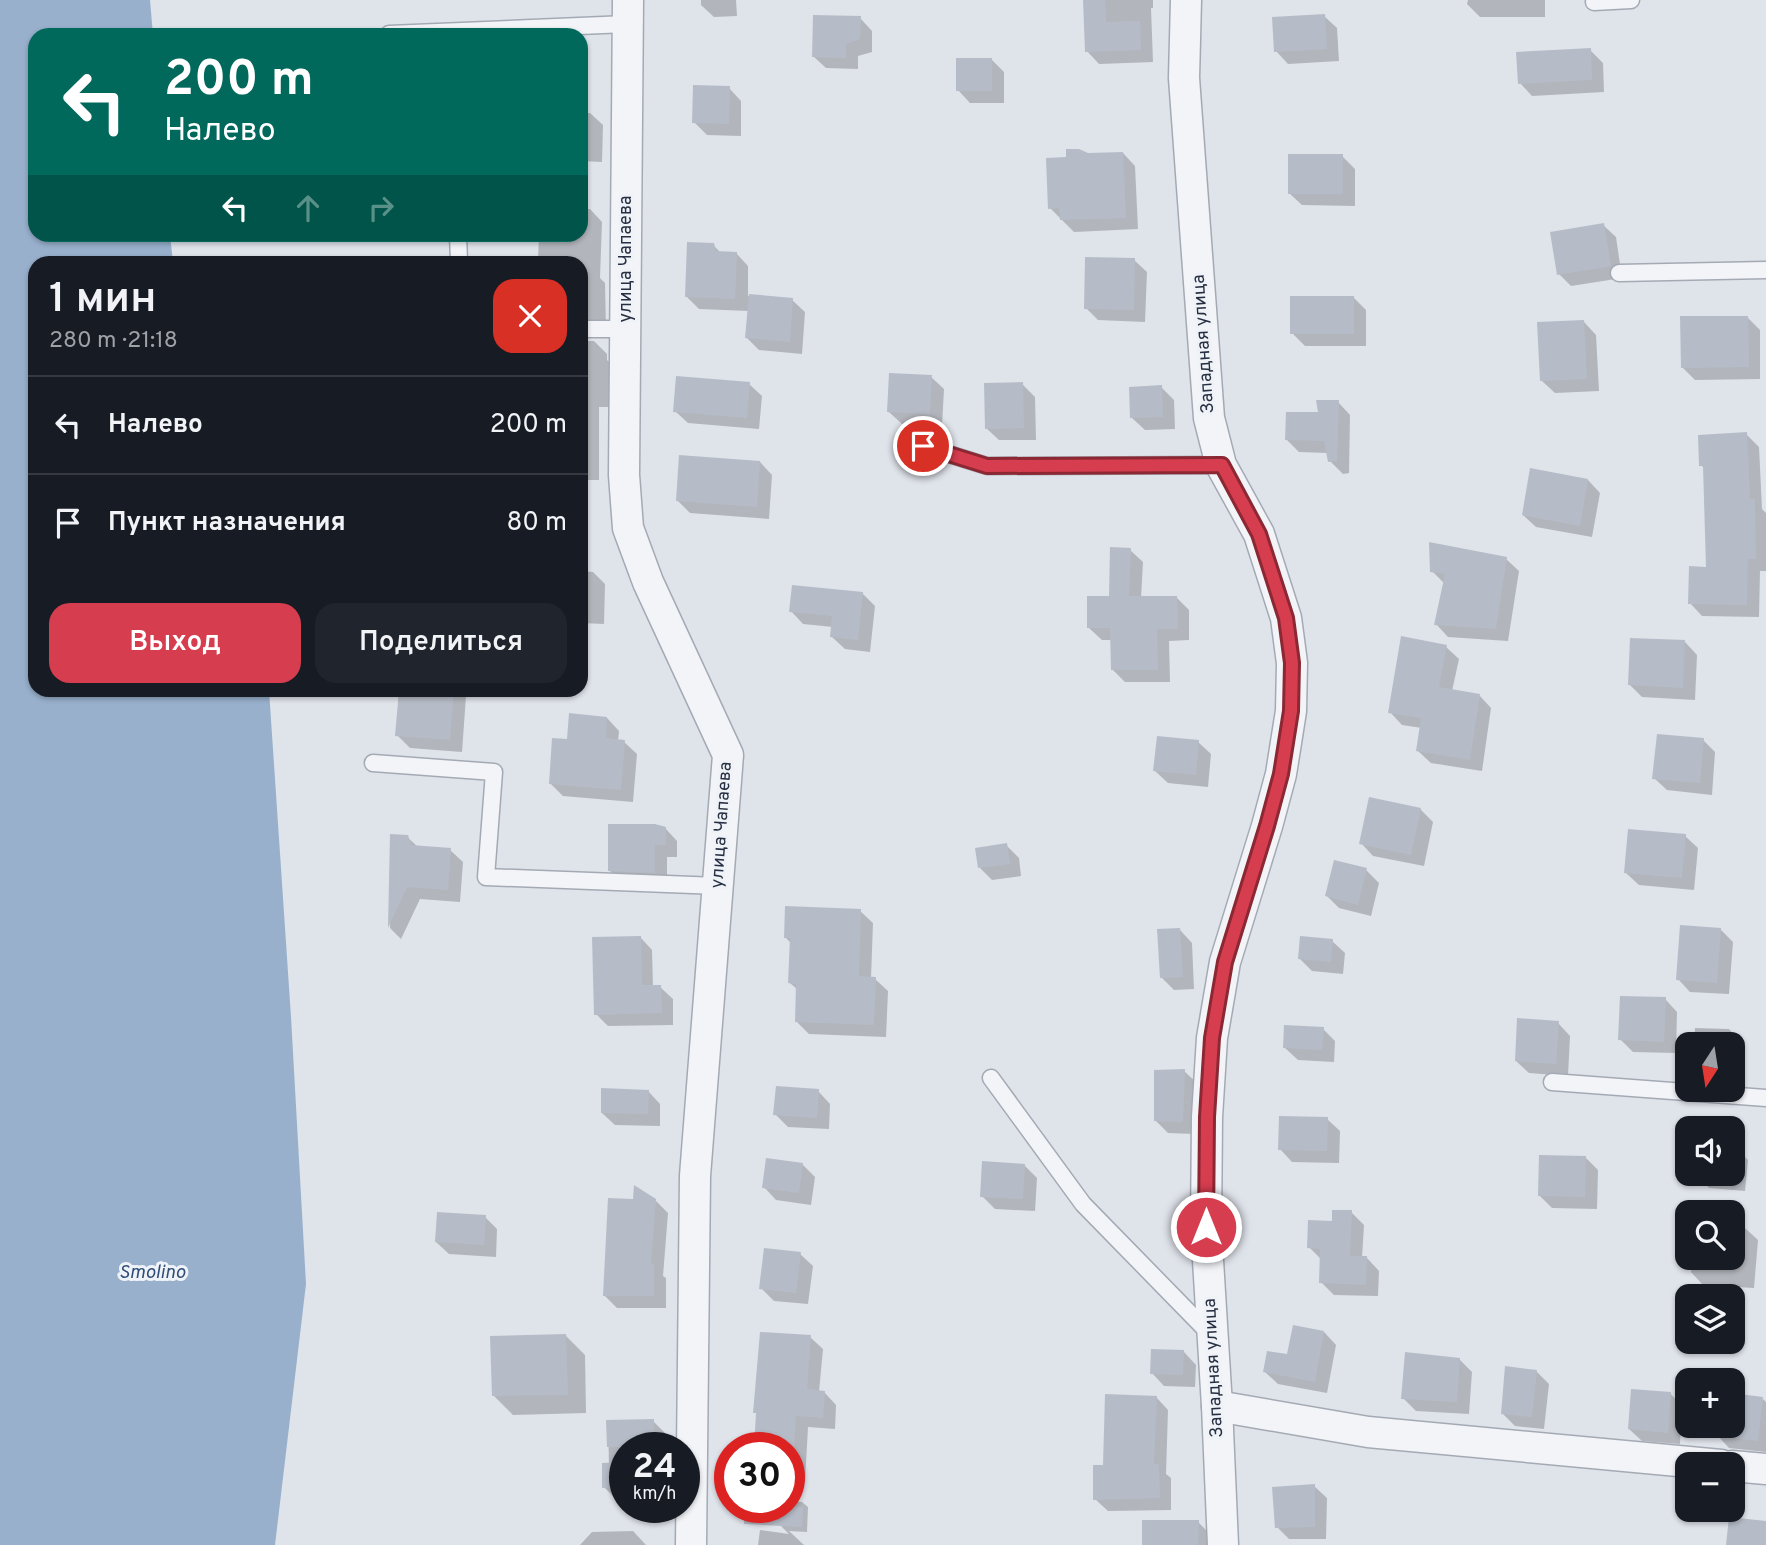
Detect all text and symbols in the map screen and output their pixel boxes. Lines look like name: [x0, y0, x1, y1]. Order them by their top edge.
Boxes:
text: 200 m: [164, 51, 314, 113]
icon: left: [49, 56, 140, 147]
text: Налево: [164, 112, 276, 152]
icon: left: [216, 189, 254, 227]
icon: ahead: [289, 189, 327, 227]
icon: right: [362, 189, 400, 227]
street label: улица Чапаева: [615, 196, 638, 322]
text: 1 мин: [49, 274, 156, 327]
street label: Западная улица: [1188, 274, 1220, 414]
button: close: [493, 279, 567, 353]
text: 280 m · 21:18: [49, 327, 178, 356]
icon: left: [49, 406, 87, 444]
text: Налево: [108, 409, 203, 442]
text: 200 m: [490, 409, 567, 442]
pin: [893, 416, 953, 476]
icon: arrive: [904, 427, 942, 465]
icon: arrive: [49, 504, 87, 542]
text: Пункт назначения: [108, 507, 346, 540]
text: 80 m: [507, 507, 567, 540]
button: Выход: [49, 603, 301, 683]
button: Поделиться: [315, 603, 567, 683]
street label: улица Чапаева: [706, 761, 738, 889]
north arrow: [1675, 1032, 1745, 1102]
map controls: [1675, 1032, 1745, 1522]
button: sound: [1675, 1116, 1745, 1186]
position arrow: [1169, 1190, 1243, 1264]
button: search: [1675, 1200, 1745, 1270]
water label: Smolino: [119, 1261, 186, 1285]
button: layers: [1675, 1284, 1745, 1354]
street label: Западная улица: [1199, 1298, 1229, 1438]
button: +: [1675, 1368, 1745, 1438]
speed limit sign: 30: [714, 1432, 805, 1523]
text: 24: [633, 1446, 676, 1490]
button: −: [1675, 1452, 1745, 1522]
text: km/h: [633, 1483, 676, 1506]

